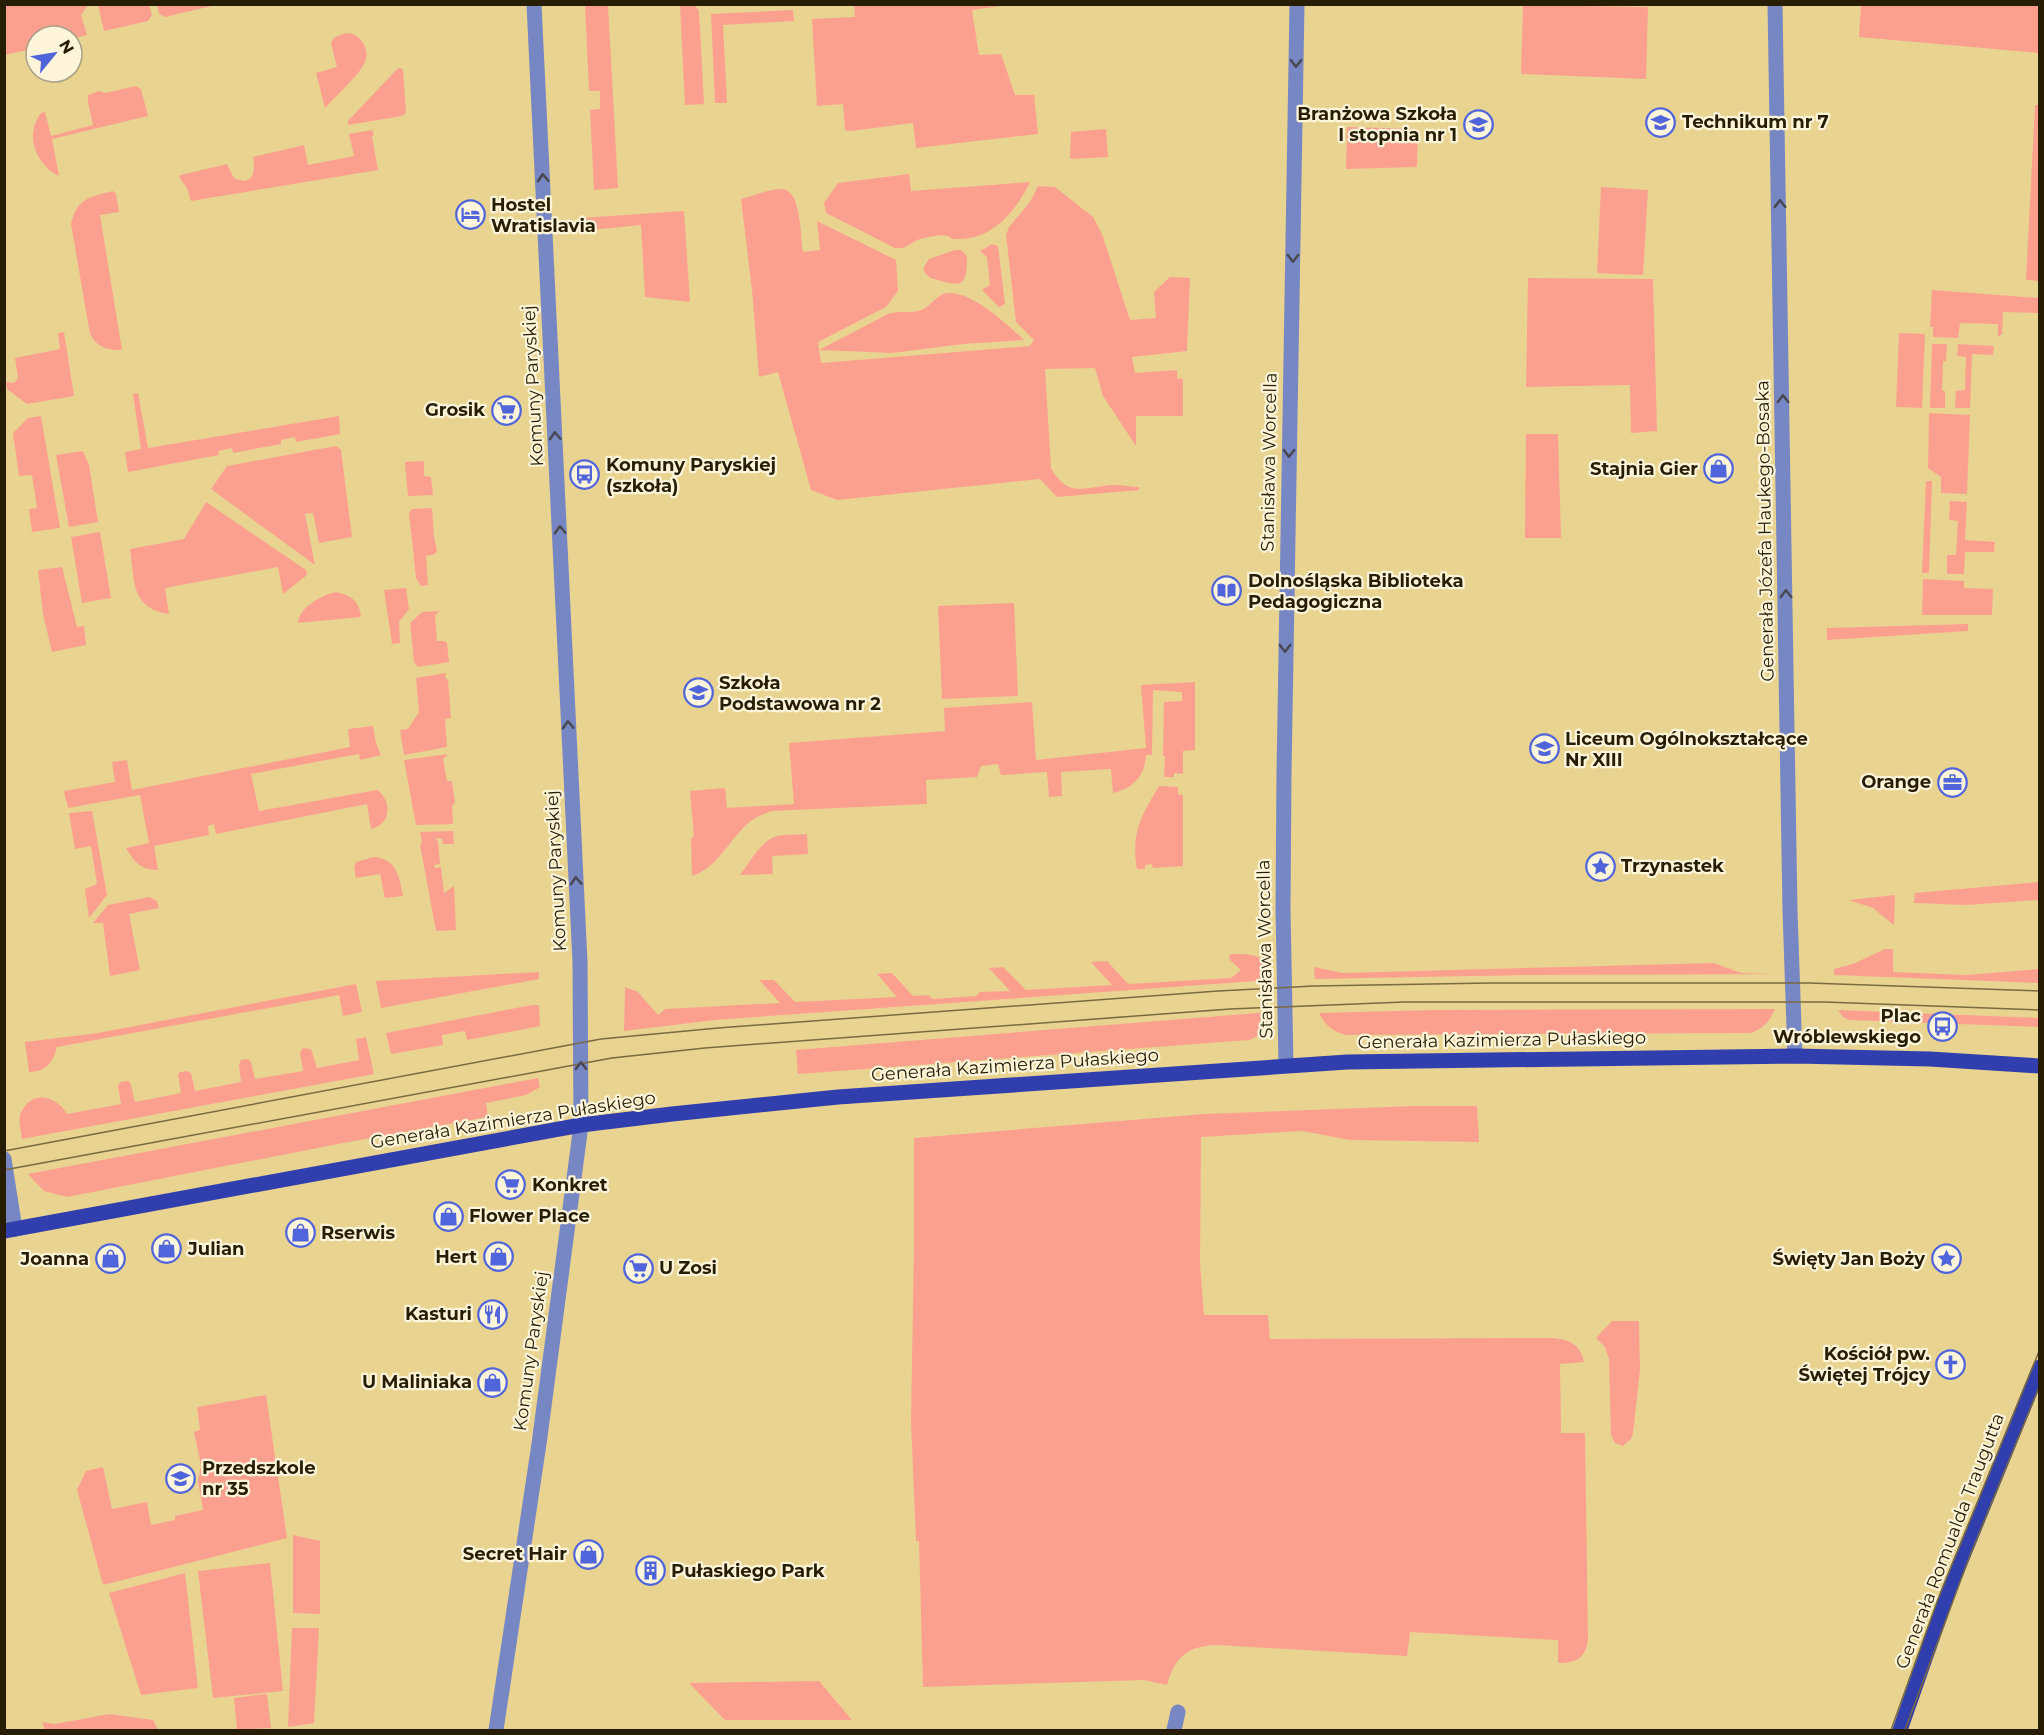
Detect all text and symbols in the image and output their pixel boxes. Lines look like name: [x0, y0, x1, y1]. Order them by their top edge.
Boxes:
north arrow: [24, 24, 84, 84]
text: N: [55, 36, 78, 57]
one-way arrow: [1290, 58, 1302, 67]
place label: Branżowa Szkoła I stopnia nr 1: [1297, 103, 1457, 146]
school or university icon: Technikum nr 7: [1645, 106, 1677, 138]
school or university icon: Branżowa Szkoła I stopnia nr 1: [1462, 108, 1494, 140]
place label: Technikum nr 7: [1682, 111, 1829, 133]
one-way arrow: [536, 173, 549, 182]
place label: Hostel Wratislavia: [491, 194, 596, 237]
hotel icon: Hostel Wratislavia: [454, 199, 486, 231]
one-way arrow: [1773, 200, 1786, 209]
one-way arrow: [1287, 253, 1299, 262]
street label: Komuny Paryskiej: [518, 305, 548, 467]
street label: Stanisława Worcella: [1256, 372, 1282, 552]
street label: Generała Józefa Haukego-Bosaka: [1751, 380, 1779, 682]
supermarket icon: Grosik: [490, 394, 522, 426]
one-way arrow: [1777, 395, 1789, 404]
place label: Grosik: [425, 399, 485, 421]
one-way arrow: [549, 431, 562, 440]
one-way arrow: [1283, 448, 1295, 457]
shop icon: Stajnia Gier: [1703, 453, 1735, 485]
place label: Komuny Paryskiej (szkoła): [606, 454, 776, 497]
place label: Stajnia Gier: [1590, 458, 1698, 480]
bus stop icon: Komuny Paryskiej (szkoła): [569, 459, 601, 491]
one-way arrow: [553, 526, 566, 535]
place label: Dolnośląska Biblioteka Pedagogiczna: [1248, 570, 1464, 613]
library icon: Dolnośląska Biblioteka Pedagogiczna: [1211, 575, 1243, 607]
one-way arrow: [1780, 589, 1793, 598]
one-way arrow: [1279, 643, 1291, 652]
place label: Szkoła Podstawowa nr 2: [719, 672, 881, 715]
school or university icon: Szkoła Podstawowa nr 2: [682, 677, 714, 709]
one-way arrow: [562, 720, 575, 729]
place label: Liceum Ogólnokształcące Nr XIII: [1565, 728, 1808, 771]
school or university icon: Liceum Ogólnokształcące Nr XIII: [1528, 733, 1560, 765]
office icon: Orange: [1936, 766, 1968, 798]
place label: Orange: [1861, 771, 1931, 793]
street label: Komuny Paryskiej: [541, 790, 571, 952]
place icon: Trzynastek: [1584, 850, 1616, 882]
place label: Trzynastek: [1621, 855, 1724, 877]
street label: Stanisława Worcella: [1252, 859, 1278, 1039]
one-way arrow: [570, 877, 583, 886]
place label: Plac Wróblewskiego: [1773, 1005, 1921, 1048]
bus stop icon: Plac Wróblewskiego: [1926, 1010, 1958, 1042]
street label: Generała Kazimierza Pułaskiego: [1358, 1026, 1646, 1054]
street label: Generała Kazimierza Pułaskiego: [870, 1044, 1160, 1086]
one-way arrow: [575, 1062, 587, 1071]
street label: Generała Kazimierza Pułaskiego: [369, 1087, 657, 1153]
supermarket icon: Konkret: [495, 1169, 527, 1201]
place label: Konkret: [532, 1174, 608, 1196]
shop icon: Flower Place: [432, 1200, 464, 1232]
place label: Flower Place: [469, 1205, 590, 1227]
shop icon: Rserwis: [284, 1217, 316, 1249]
place label: Rserwis: [321, 1222, 395, 1244]
shop icon: Julian: [151, 1233, 183, 1265]
place label: Julian: [187, 1238, 245, 1260]
shop icon: Hert: [482, 1241, 514, 1273]
shop icon: Joanna: [94, 1243, 126, 1275]
place icon: Święty Jan Boży: [1930, 1243, 1962, 1275]
place label: Hert: [435, 1246, 477, 1268]
place label: Joanna: [20, 1248, 89, 1270]
place label: Święty Jan Boży: [1773, 1248, 1925, 1270]
supermarket icon: U Zosi: [622, 1252, 654, 1284]
place label: U Zosi: [659, 1257, 717, 1279]
street label: Komuny Paryskiej: [509, 1270, 553, 1432]
restaurant icon: Kasturi: [477, 1298, 509, 1330]
place label: Kasturi: [405, 1303, 472, 1325]
place label: Kościół pw. Świętej Trójcy: [1799, 1343, 1930, 1386]
church icon: Kościół pw. Świętej Trójcy: [1935, 1348, 1967, 1380]
shop icon: U Maliniaka: [477, 1366, 509, 1398]
place label: U Maliniaka: [362, 1371, 472, 1393]
street label: Generała Romualda Traugutta: [1891, 1410, 2009, 1672]
place label: Przedszkole nr 35: [202, 1457, 316, 1500]
school or university icon: Przedszkole nr 35: [165, 1462, 197, 1494]
shop icon: Secret Hair: [572, 1538, 604, 1570]
place label: Secret Hair: [463, 1543, 567, 1565]
building icon: Pułaskiego Park: [634, 1555, 666, 1587]
place label: Pułaskiego Park: [671, 1560, 825, 1582]

